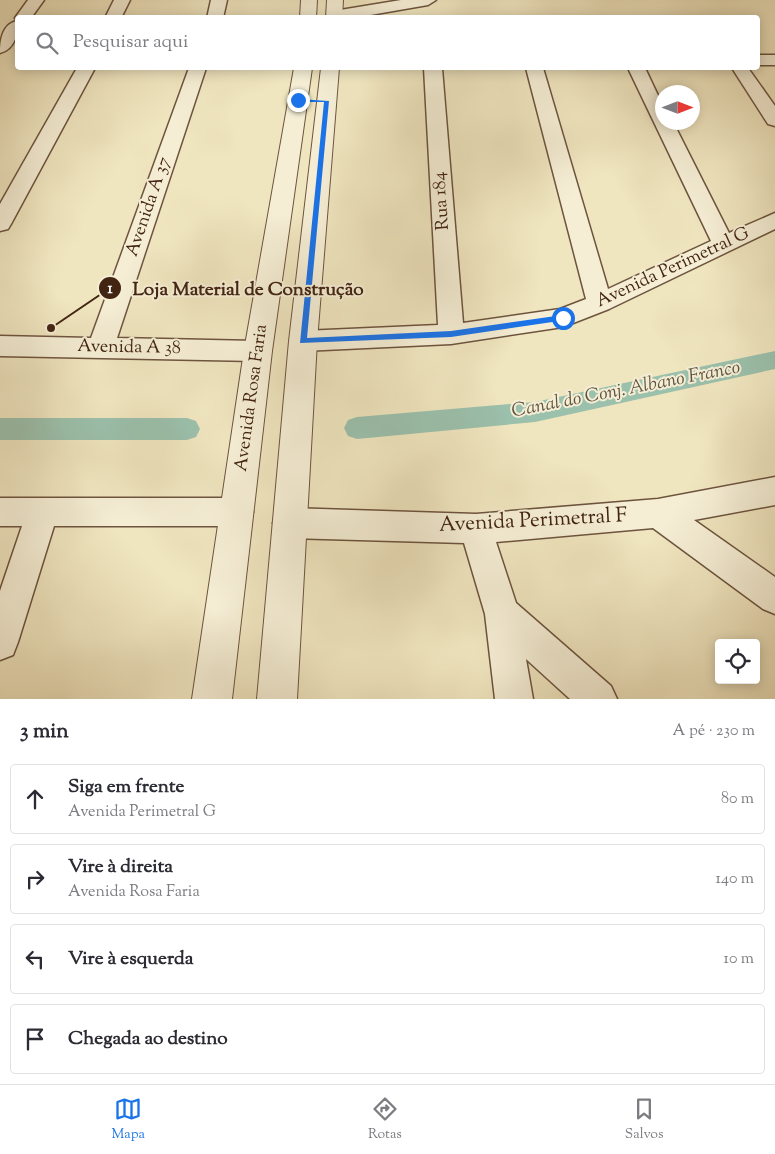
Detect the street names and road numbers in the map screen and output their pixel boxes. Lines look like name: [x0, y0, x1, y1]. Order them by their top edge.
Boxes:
street label: Avenida A 37: [120, 154, 178, 260]
street label: Rua 184: [427, 171, 457, 231]
street label: Avenida Perimetral G: [592, 221, 754, 315]
street label: Avenida Rosa Faria: [229, 323, 275, 473]
street label: Avenida A 38: [77, 334, 181, 362]
street label: Avenida Perimetral F: [438, 501, 628, 541]

